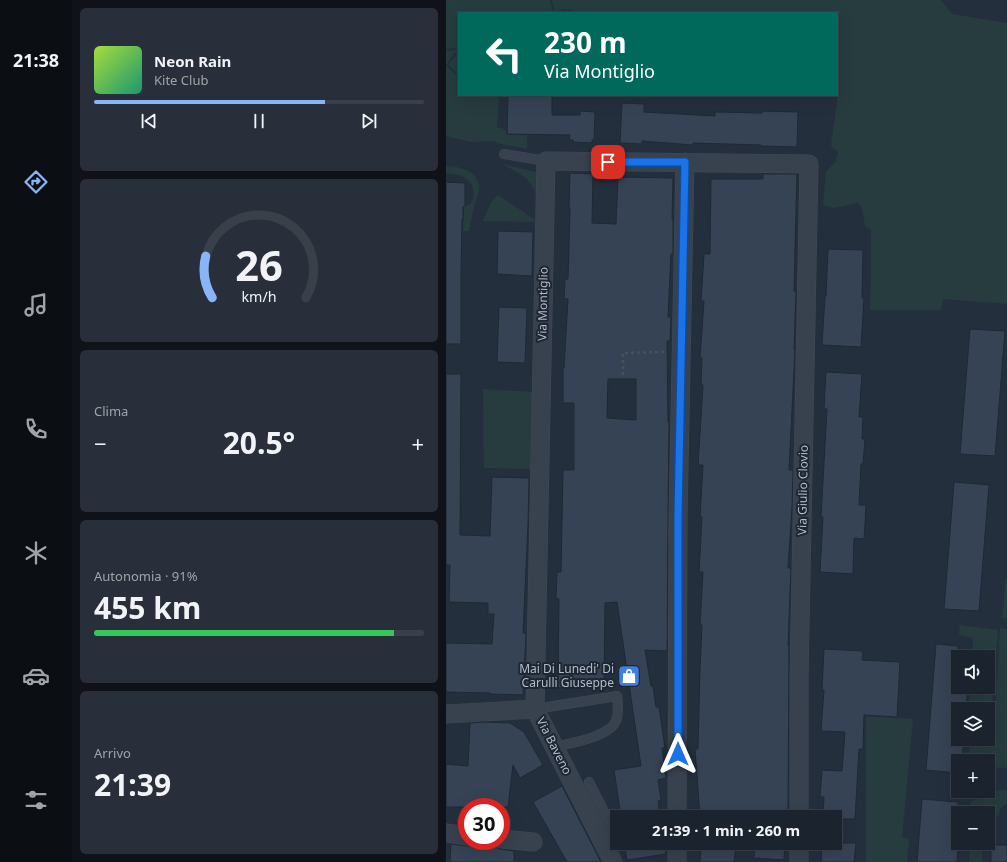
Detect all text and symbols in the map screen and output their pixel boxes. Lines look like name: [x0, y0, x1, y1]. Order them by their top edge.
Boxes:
text: 230 m: [544, 23, 627, 61]
icon: left: [478, 28, 530, 80]
text: 21:38: [13, 48, 59, 72]
text: Neon Rain: [154, 51, 231, 71]
text: Via Montiglio: [544, 59, 655, 83]
text: Kite Club: [154, 71, 208, 89]
icon: previous: [138, 110, 160, 132]
icon: pause: [248, 110, 270, 132]
icon: next: [358, 110, 380, 132]
pin: [591, 145, 625, 179]
icon: arrive: [597, 151, 619, 173]
icon: directions: [22, 168, 50, 196]
text: 26: [235, 237, 283, 293]
street label: Via Montiglio: [533, 267, 552, 341]
text: km/h: [241, 287, 277, 306]
icon: music: [22, 291, 50, 319]
text: Clima: [94, 402, 128, 420]
icon: phone: [22, 415, 50, 443]
text: 20.5°: [223, 422, 295, 463]
text: −: [94, 428, 107, 458]
text: +: [411, 428, 424, 458]
street label: Via Giulio Clovio: [793, 445, 812, 535]
icon: climate: [22, 539, 50, 567]
text: Autonomia · 91%: [94, 567, 198, 585]
text: 455 km: [94, 587, 201, 628]
map controls: [951, 650, 995, 850]
button: sound: [951, 650, 995, 694]
place label: Mai Di Lunedi' Di Carulli Giuseppe: [519, 660, 614, 691]
icon: car: [22, 662, 50, 690]
shop icon: Mai Di Lunedi' Di Carulli Giuseppe: [616, 663, 642, 689]
button: layers: [951, 702, 995, 746]
street label: Via Baveno: [533, 714, 576, 777]
position arrow: [657, 733, 699, 775]
text: Arrivo: [94, 744, 131, 762]
button: +: [951, 754, 995, 798]
text: 21:39: [94, 764, 171, 805]
icon: filters: [22, 786, 50, 814]
speed limit sign: 30: [458, 798, 510, 850]
button: −: [951, 806, 995, 850]
text: 21:39 · 1 min · 260 m: [652, 820, 800, 840]

